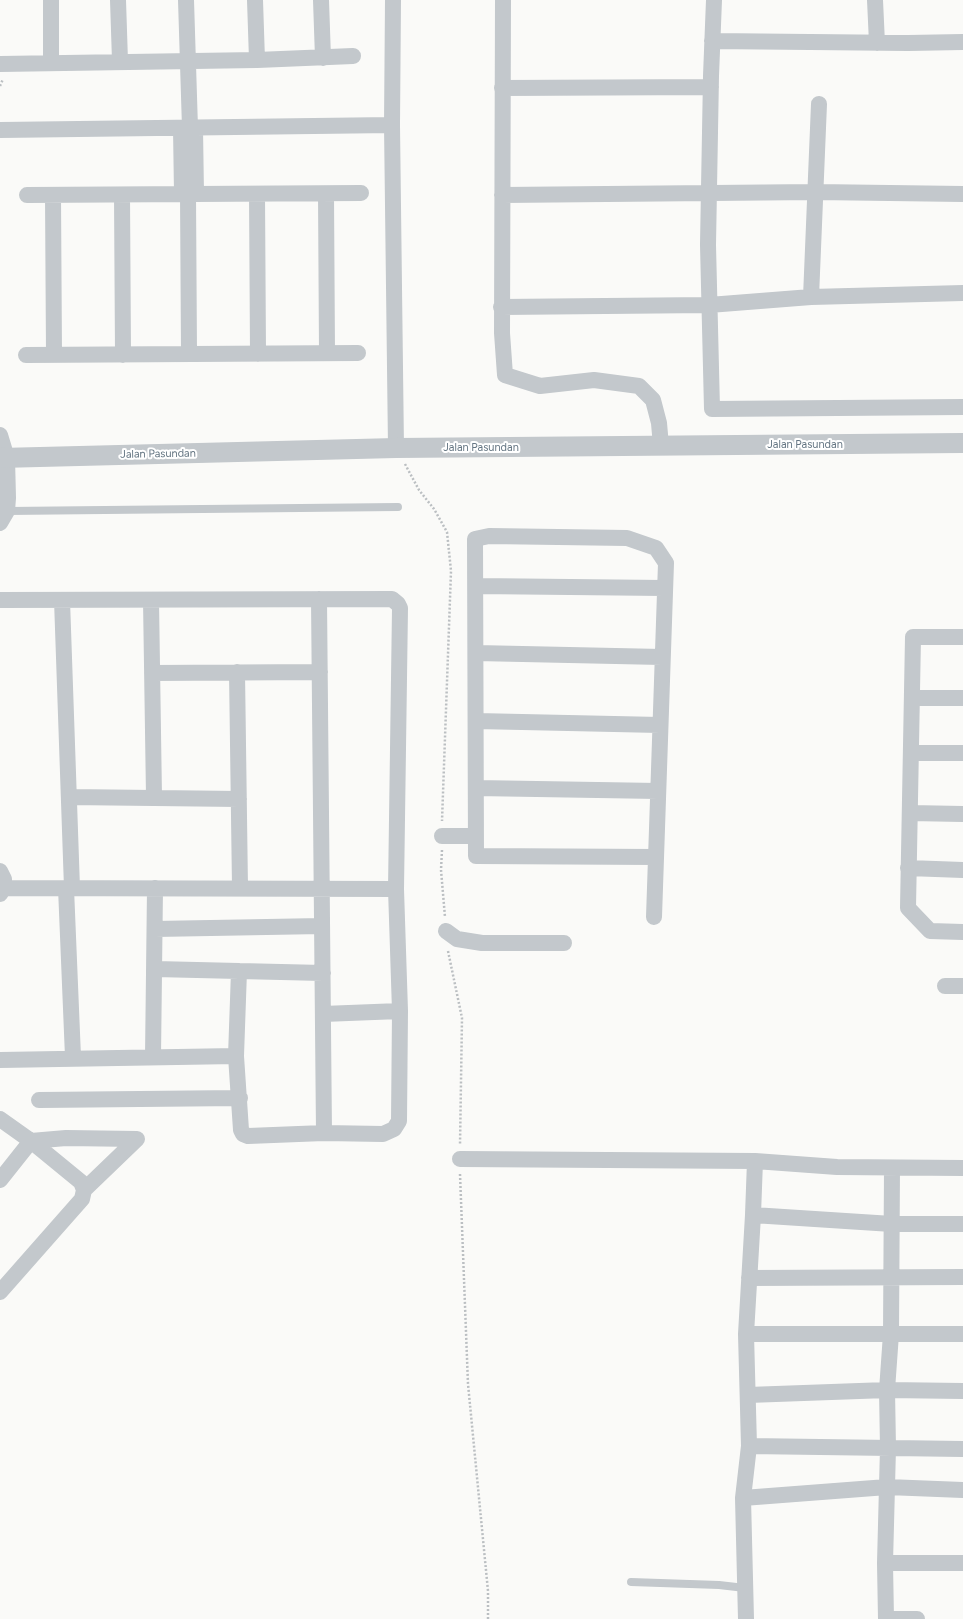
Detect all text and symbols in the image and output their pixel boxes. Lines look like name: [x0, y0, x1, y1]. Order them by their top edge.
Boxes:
street label: Jalan Pasundan: [767, 438, 843, 452]
street label: Jalan Pasundan: [443, 441, 519, 455]
street label: Jalan Pasundan: [120, 447, 196, 461]

